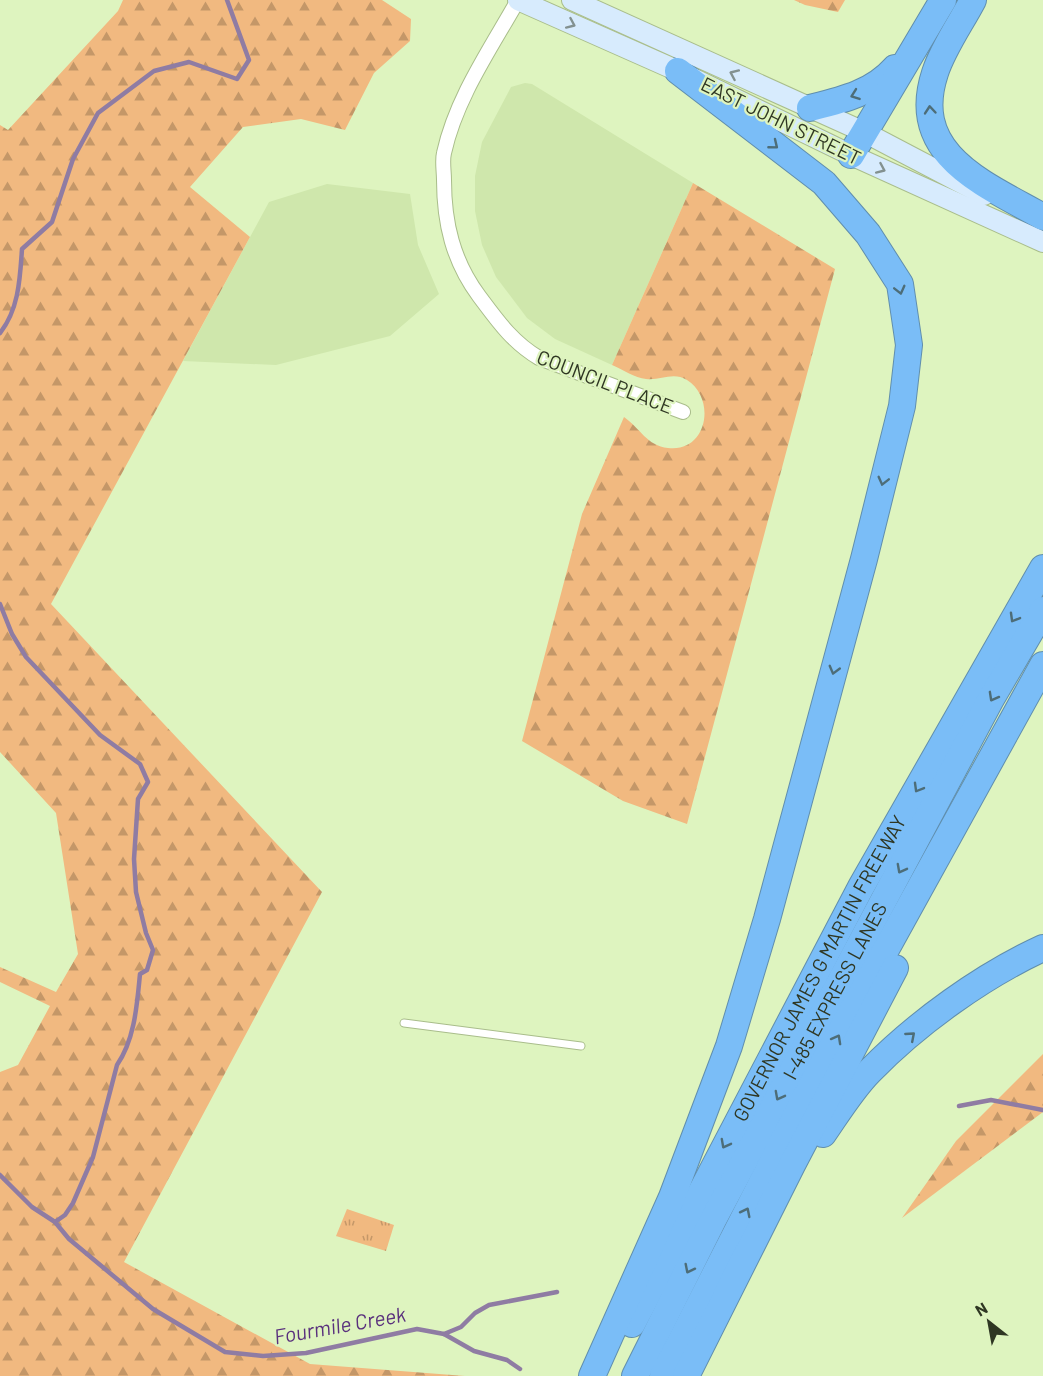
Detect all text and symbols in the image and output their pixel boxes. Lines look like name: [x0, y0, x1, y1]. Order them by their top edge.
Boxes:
one-way arrow: [565, 16, 576, 28]
one-way arrow: [729, 69, 740, 81]
street label: EAST JOHN STREET: [698, 71, 865, 169]
one-way arrow: [851, 88, 861, 101]
one-way arrow: [923, 106, 936, 115]
one-way arrow: [767, 138, 778, 149]
one-way arrow: [874, 162, 885, 174]
one-way arrow: [892, 285, 905, 295]
street label: COUNCIL PLACE: [534, 344, 677, 418]
one-way arrow: [878, 476, 891, 486]
one-way arrow: [1010, 612, 1021, 622]
one-way arrow: [829, 664, 841, 675]
one-way arrow: [989, 691, 1000, 701]
one-way arrow: [913, 782, 925, 792]
street label: GOVERNOR JAMES G MARTIN FREEWAY: [727, 811, 910, 1125]
one-way arrow: [897, 862, 908, 873]
street label: I-485 EXPRESS LANES: [777, 898, 891, 1083]
one-way arrow: [904, 1032, 915, 1043]
one-way arrow: [830, 1035, 841, 1045]
one-way arrow: [775, 1090, 786, 1101]
one-way arrow: [721, 1138, 732, 1148]
one-way arrow: [739, 1207, 750, 1218]
one-way arrow: [684, 1263, 696, 1274]
north arrow: [959, 1292, 1019, 1352]
text: N: [972, 1298, 990, 1320]
water label: Fourmile Creek: [272, 1300, 408, 1348]

